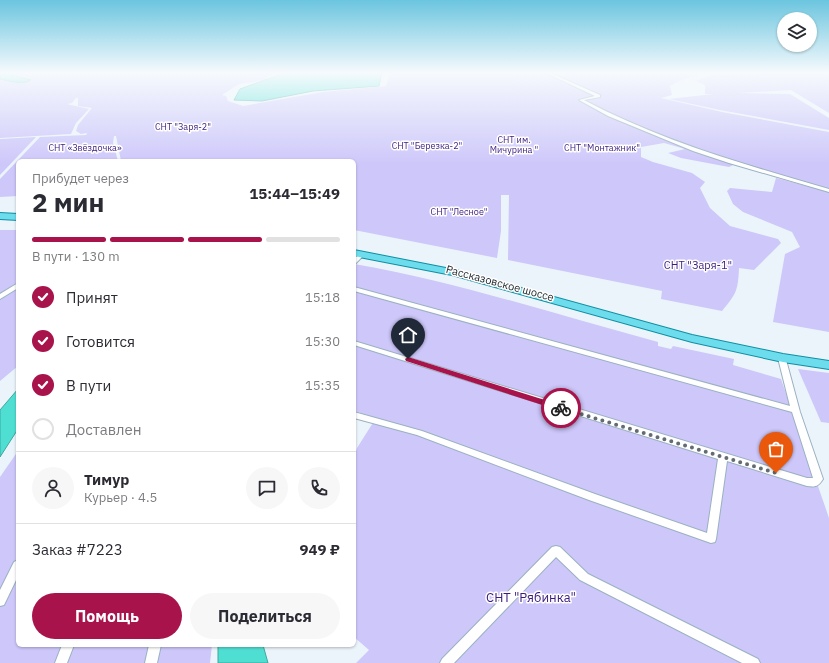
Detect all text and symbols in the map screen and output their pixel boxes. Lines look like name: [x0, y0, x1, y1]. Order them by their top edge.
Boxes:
map controls: [777, 12, 817, 52]
button: layers: [777, 12, 817, 52]
park label: СНТ "Заря-2": [155, 121, 211, 132]
park label: СНТ им. Мичурина ": [490, 134, 538, 155]
park label: СНТ "Березка-2": [392, 140, 462, 151]
park label: СНТ «Звёздочка»: [48, 142, 122, 153]
park label: СНТ "Монтажник": [564, 142, 640, 153]
text: Прибудет через: [32, 170, 129, 187]
text: 15:44–15:49: [249, 184, 340, 203]
text: 2 мин: [32, 185, 104, 219]
park label: СНТ "Лесное": [431, 206, 487, 217]
text: В пути · 130 m: [32, 248, 120, 265]
park label: СНТ "Заря-1": [664, 258, 732, 272]
street label: Рассказовское шоссе: [444, 262, 556, 304]
icon: check: [32, 286, 54, 308]
text: Принят: [66, 288, 118, 307]
text: 15:18: [305, 289, 340, 306]
pin: [391, 318, 425, 359]
icon: home: [397, 324, 419, 346]
icon: check: [32, 330, 54, 352]
text: Готовится: [66, 332, 135, 351]
text: 15:30: [305, 333, 340, 350]
icon: check: [32, 374, 54, 396]
text: В пути: [66, 376, 111, 395]
text: 15:35: [305, 377, 340, 394]
courier: [541, 388, 581, 428]
icon: bike: [550, 397, 572, 419]
text: Доставлен: [66, 420, 142, 439]
pin: [759, 432, 793, 473]
icon: bag: [765, 438, 787, 460]
button: person: [32, 467, 74, 509]
button: chat: [246, 467, 288, 509]
button: phone: [298, 467, 340, 509]
text: Тимур: [84, 470, 129, 489]
text: Курьер · 4.5: [84, 489, 157, 506]
text: Заказ #7223: [32, 540, 123, 559]
text: 949 ₽: [300, 540, 340, 559]
park label: СНТ "Рябинка": [486, 589, 576, 606]
button: Помощь: [32, 593, 182, 639]
button: Поделиться: [190, 593, 340, 639]

